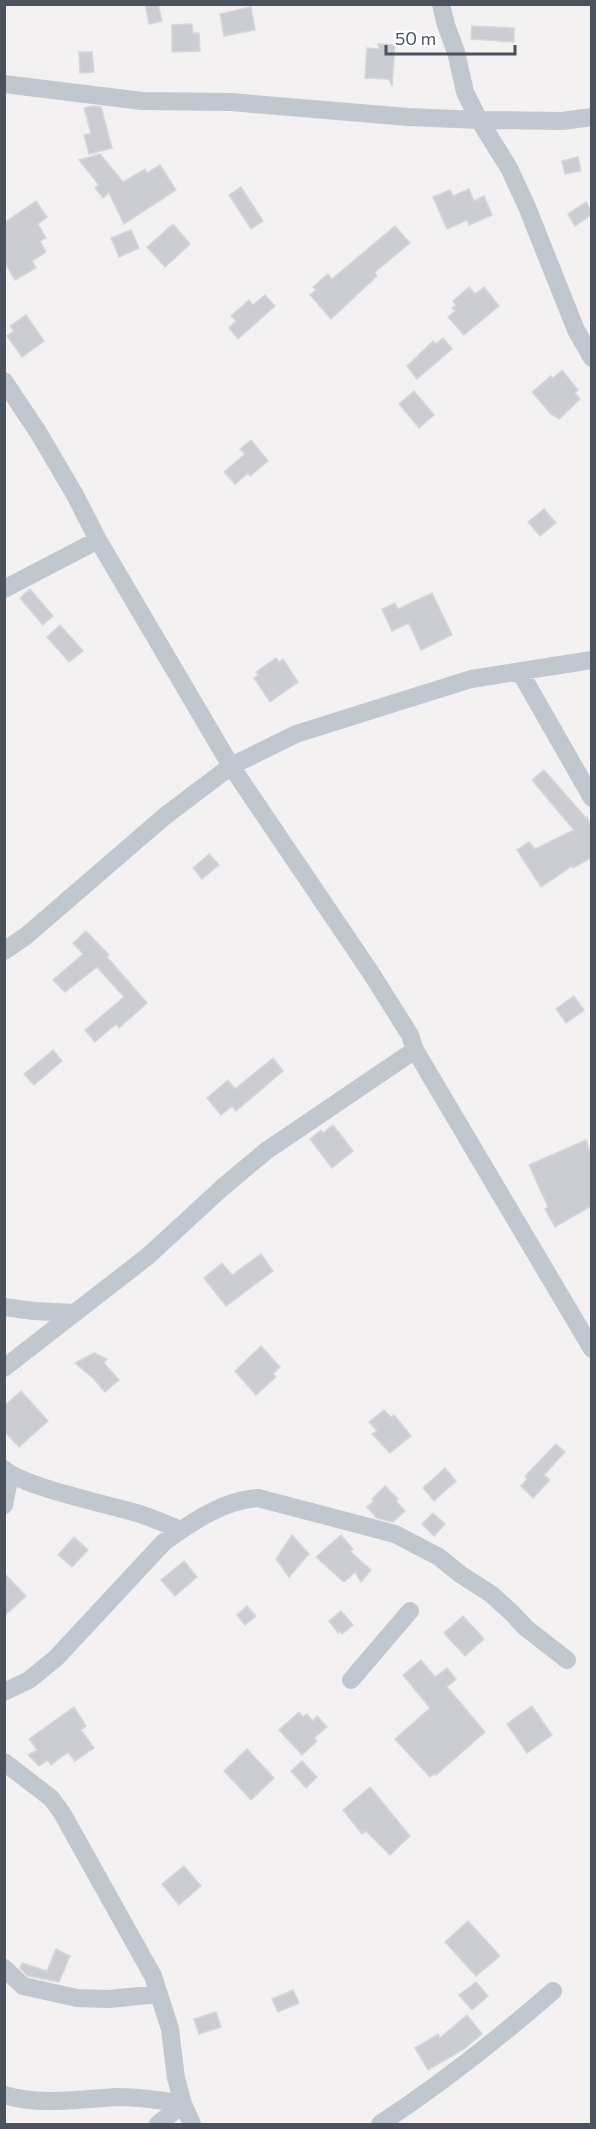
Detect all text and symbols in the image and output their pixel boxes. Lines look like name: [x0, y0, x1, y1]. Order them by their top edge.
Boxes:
scale bar: [386, 18, 515, 56]
text: 50 m: [395, 27, 436, 49]

